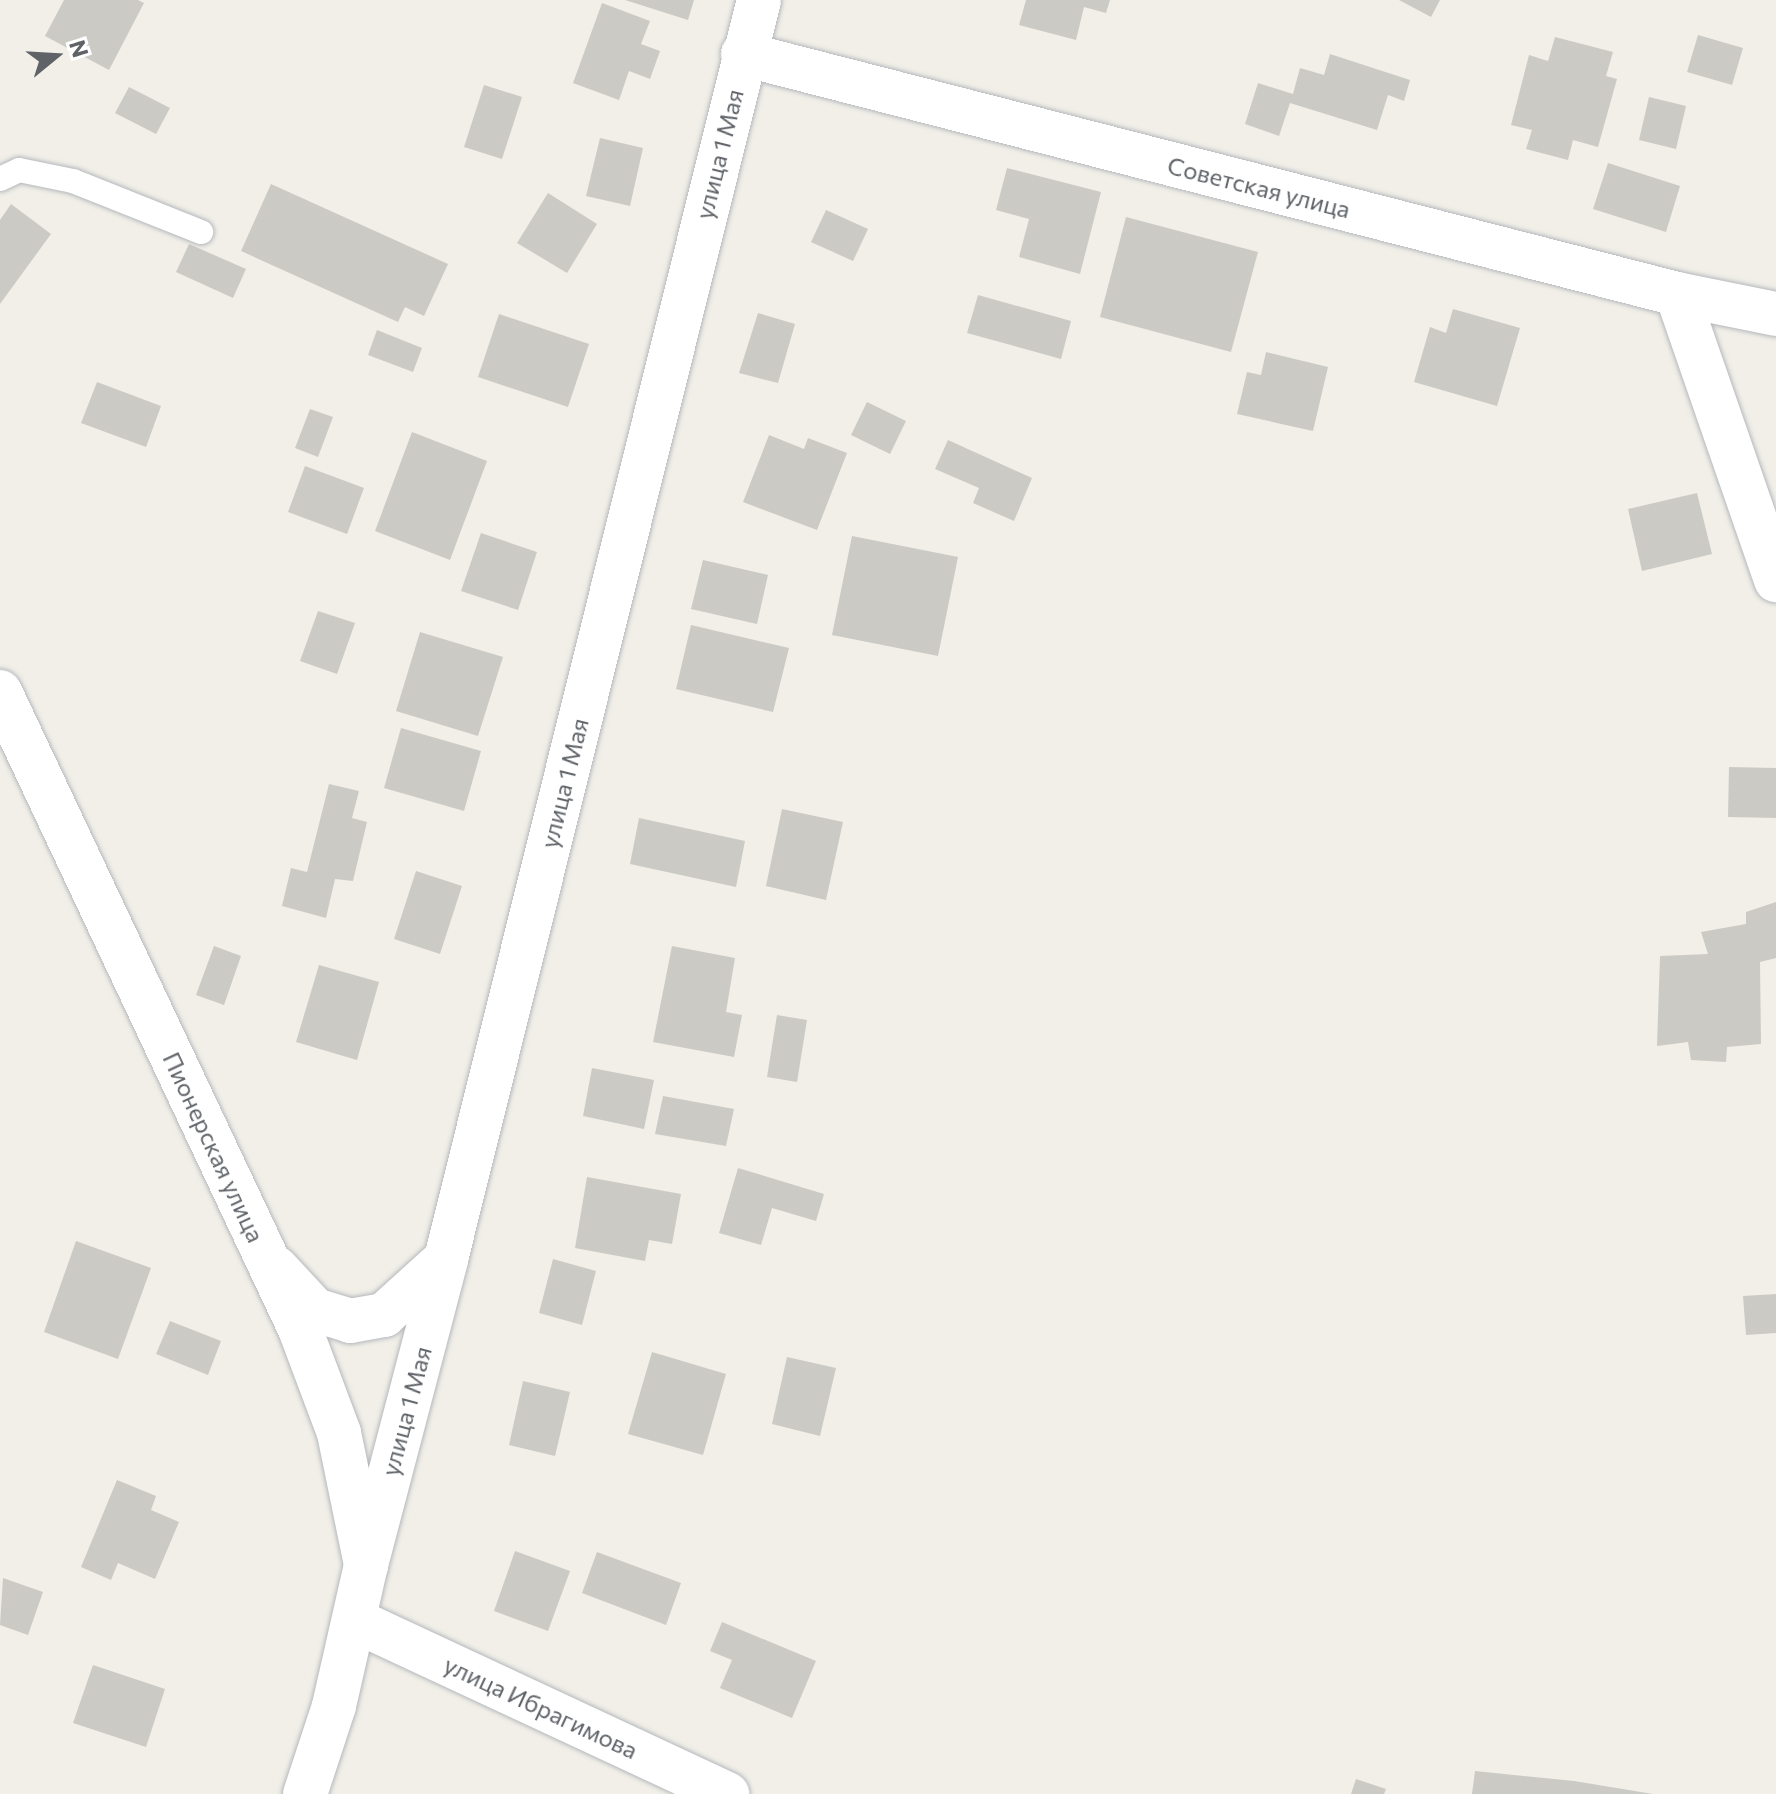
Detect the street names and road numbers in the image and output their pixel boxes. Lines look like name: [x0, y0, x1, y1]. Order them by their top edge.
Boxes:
street label: улица 1 Мая: [689, 86, 749, 222]
street label: Советская улица: [1165, 150, 1353, 224]
street label: улица 1 Мая: [534, 715, 594, 851]
street label: Пионерская улица: [157, 1047, 271, 1247]
street label: улица 1 Мая: [375, 1343, 437, 1479]
street label: улица Ибрагимова: [440, 1650, 642, 1764]

